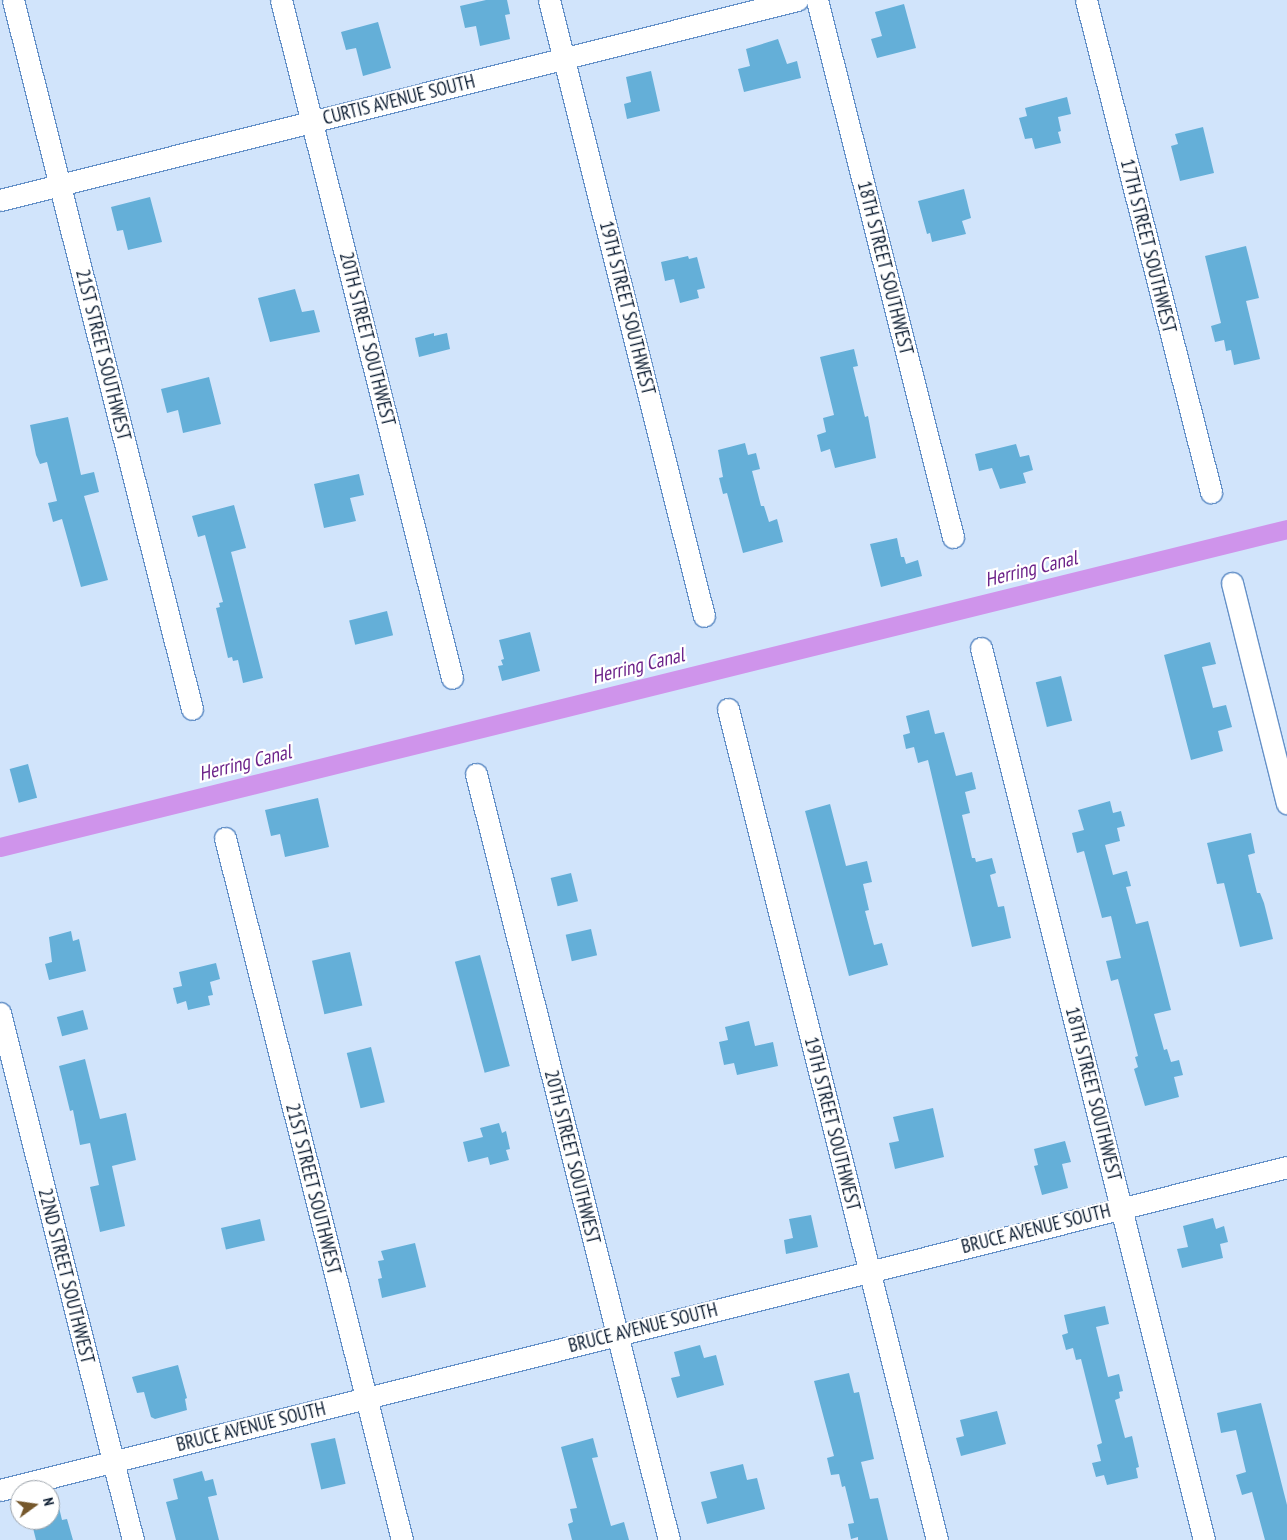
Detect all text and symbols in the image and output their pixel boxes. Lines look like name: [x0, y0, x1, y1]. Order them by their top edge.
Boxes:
street label: CURTIS AVENUE SOUTH: [320, 70, 478, 130]
street label: 17TH STREET SOUTHWEST: [1115, 156, 1181, 336]
street label: 18TH STREET SOUTHWEST: [852, 178, 918, 358]
street label: 19TH STREET SOUTHWEST: [594, 218, 660, 398]
street label: 20TH STREET SOUTHWEST: [334, 249, 400, 429]
street label: 21ST STREET SOUTHWEST: [71, 266, 135, 444]
water label: Herring Canal: [982, 546, 1080, 592]
water label: Herring Canal: [589, 643, 687, 689]
water label: Herring Canal: [196, 740, 294, 786]
street label: 18TH STREET SOUTHWEST: [1060, 1004, 1126, 1184]
street label: 19TH STREET SOUTHWEST: [799, 1034, 865, 1214]
street label: 20TH STREET SOUTHWEST: [539, 1067, 605, 1247]
street label: 21ST STREET SOUTHWEST: [281, 1100, 345, 1278]
street label: 22ND STREET SOUTHWEST: [33, 1186, 99, 1366]
street label: BRUCE AVENUE SOUTH: [959, 1199, 1113, 1259]
street label: BRUCE AVENUE SOUTH: [566, 1298, 720, 1358]
street label: BRUCE AVENUE SOUTH: [174, 1397, 328, 1457]
north arrow: [10, 1480, 60, 1530]
text: N: [39, 1496, 58, 1507]

